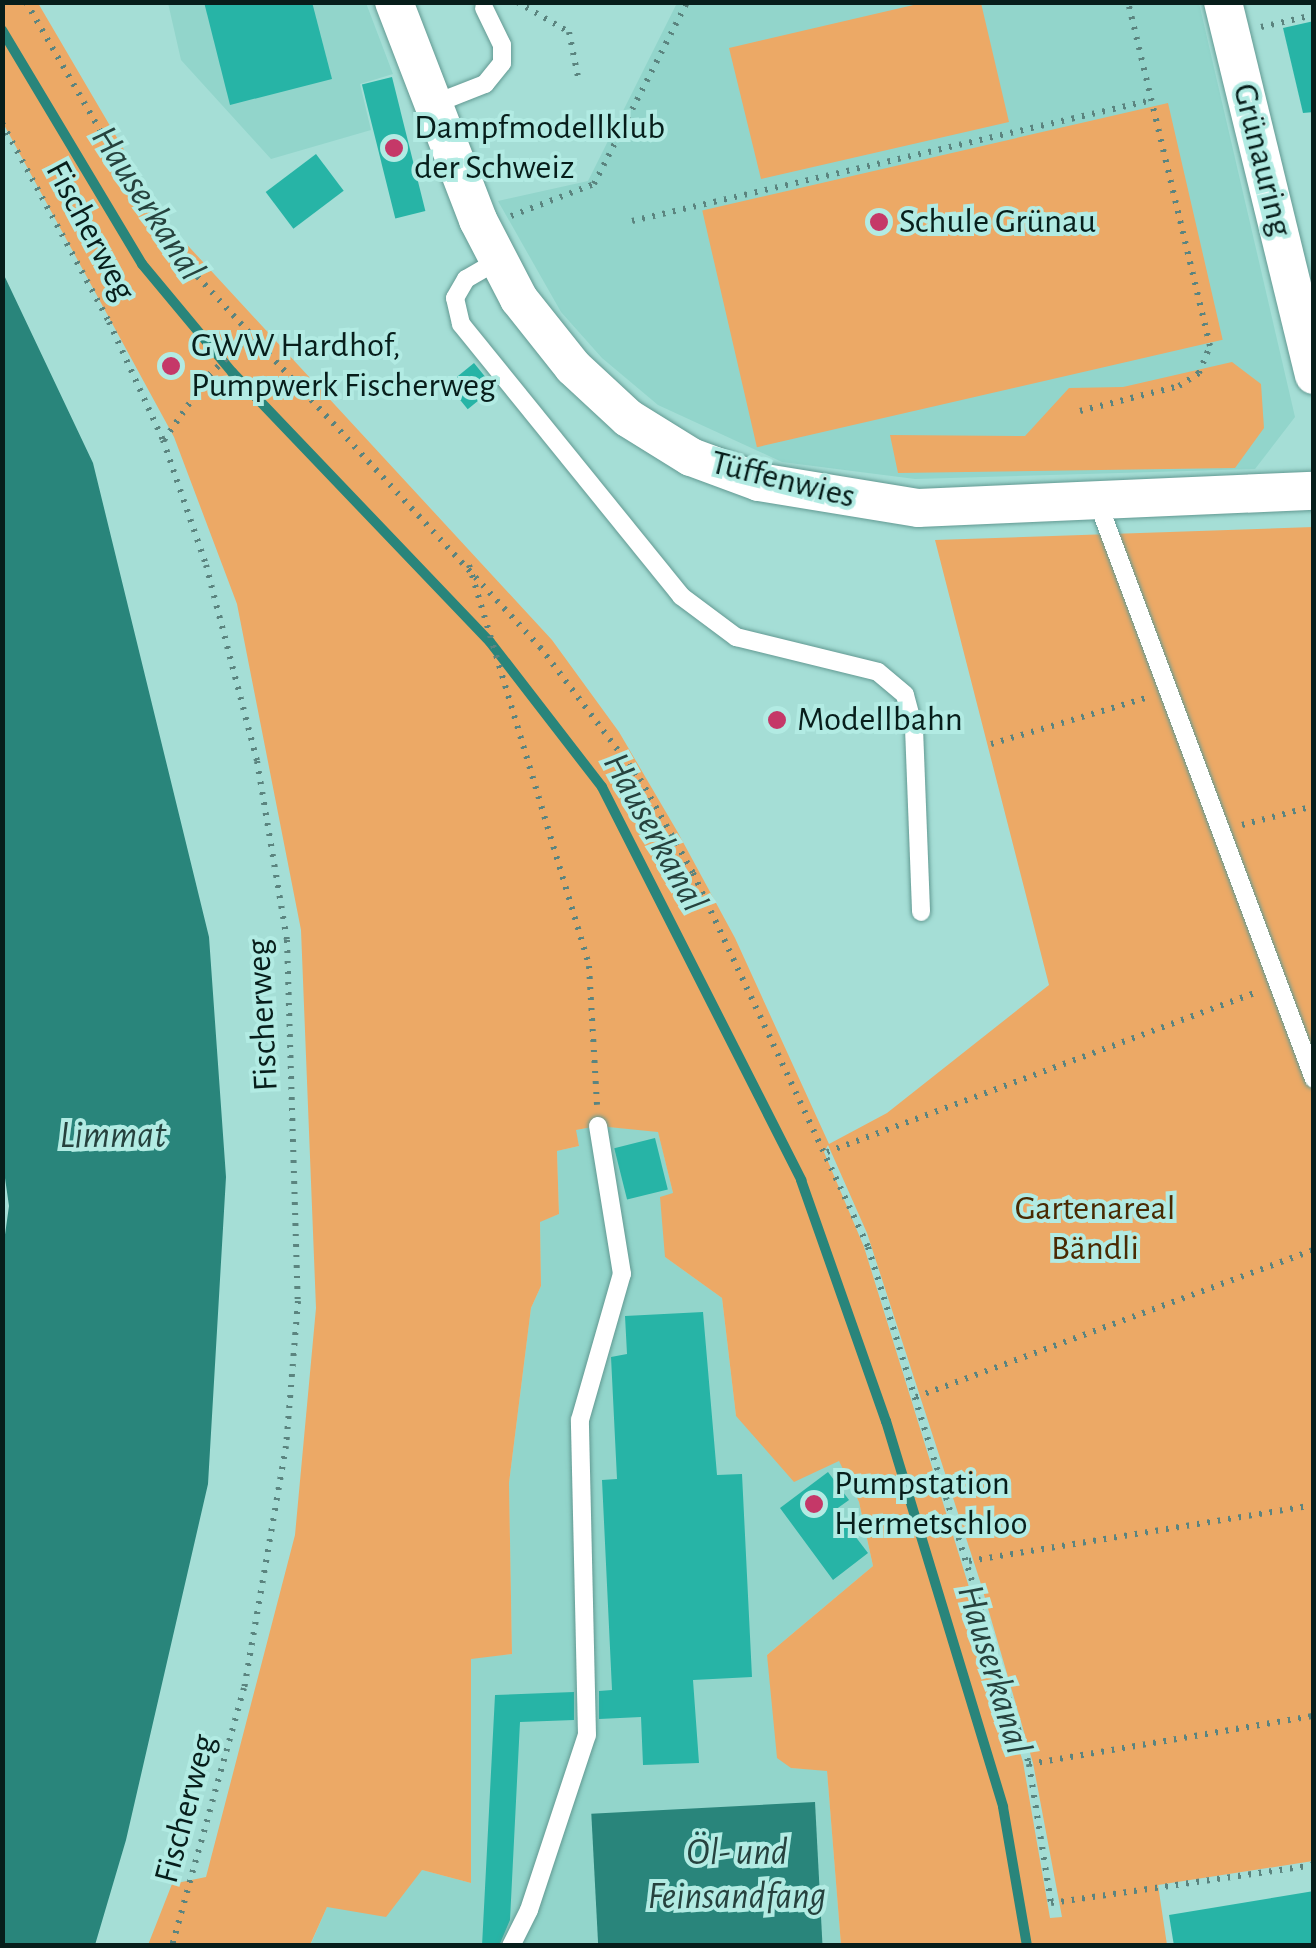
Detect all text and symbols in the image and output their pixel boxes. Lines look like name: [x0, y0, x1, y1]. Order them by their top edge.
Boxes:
street label: Grünauring: [1223, 79, 1301, 241]
place label: Dampfmodellklub der Schweiz: [414, 107, 665, 189]
water label: Hauserkanal: [80, 118, 214, 290]
marker: Dampfmodellklub der Schweiz: [383, 137, 405, 159]
street label: Fischerweg: [36, 154, 144, 308]
place label: Schule Grünau: [899, 201, 1096, 243]
marker: Schule Grünau: [868, 211, 890, 233]
place label: GWW Hardhof, Pumpwerk Fischerweg: [191, 325, 496, 407]
marker: GWW Hardhof, Pumpwerk Fischerweg: [160, 355, 182, 377]
street label: Tüffenwies: [706, 442, 860, 518]
place label: Modellbahn: [797, 699, 963, 741]
marker: Modellbahn: [766, 709, 788, 731]
water label: Hauserkanal: [592, 745, 716, 921]
street label: Fischerweg: [238, 938, 288, 1092]
water label: Limmat: [59, 1114, 167, 1160]
park label: Gartenareal Bändli: [1015, 1188, 1175, 1270]
place label: Pumpstation Hermetschloo: [834, 1463, 1028, 1545]
marker: Pumpstation Hermetschloo: [803, 1493, 825, 1515]
water label: Hauserkanal: [946, 1580, 1040, 1760]
street label: Fischerweg: [146, 1730, 226, 1888]
water label: Öl- und Feinsandfang: [647, 1831, 827, 1920]

